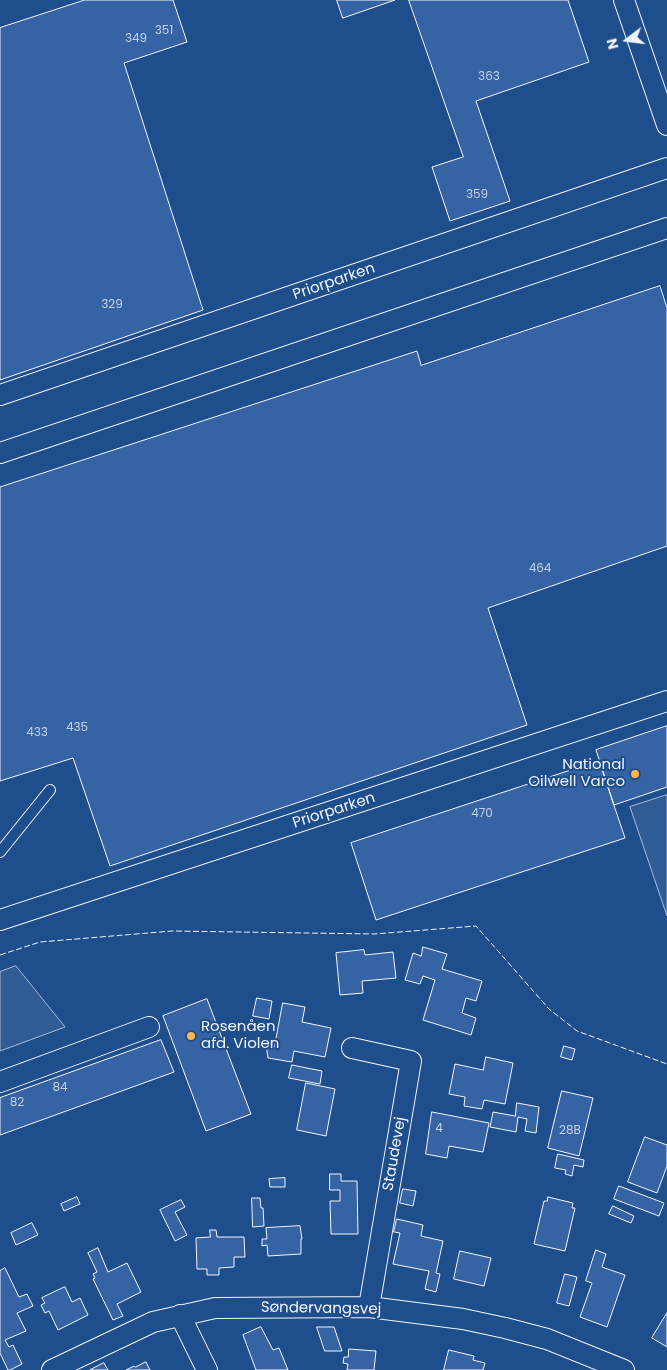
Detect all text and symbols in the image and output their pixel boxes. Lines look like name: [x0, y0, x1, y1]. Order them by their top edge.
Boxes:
north arrow: [602, 15, 652, 65]
house number: 351: [155, 24, 173, 38]
house number: 349: [125, 32, 147, 46]
text: N: [601, 36, 624, 52]
house number: 363: [478, 70, 500, 84]
house number: 359: [466, 188, 488, 202]
street label: Priorparken: [291, 260, 377, 304]
house number: 329: [101, 298, 123, 312]
house number: 464: [529, 562, 551, 576]
house number: 435: [66, 721, 88, 735]
house number: 433: [26, 726, 48, 740]
place label: National Oilwell Varco: [528, 756, 625, 791]
marker: National Oilwell Varco: [629, 768, 641, 780]
street label: Priorparken: [290, 789, 378, 833]
house number: 470: [471, 807, 493, 821]
place label: Rosenåen afd. Violen: [201, 1018, 279, 1053]
marker: Rosenåen afd. Violen: [185, 1030, 197, 1042]
house number: 84: [52, 1081, 68, 1095]
house number: 82: [10, 1096, 24, 1110]
street label: Staudevej: [380, 1116, 410, 1192]
house number: 4: [435, 1122, 443, 1136]
house number: 28B: [559, 1124, 581, 1138]
street label: Søndervangsvej: [261, 1299, 381, 1319]

